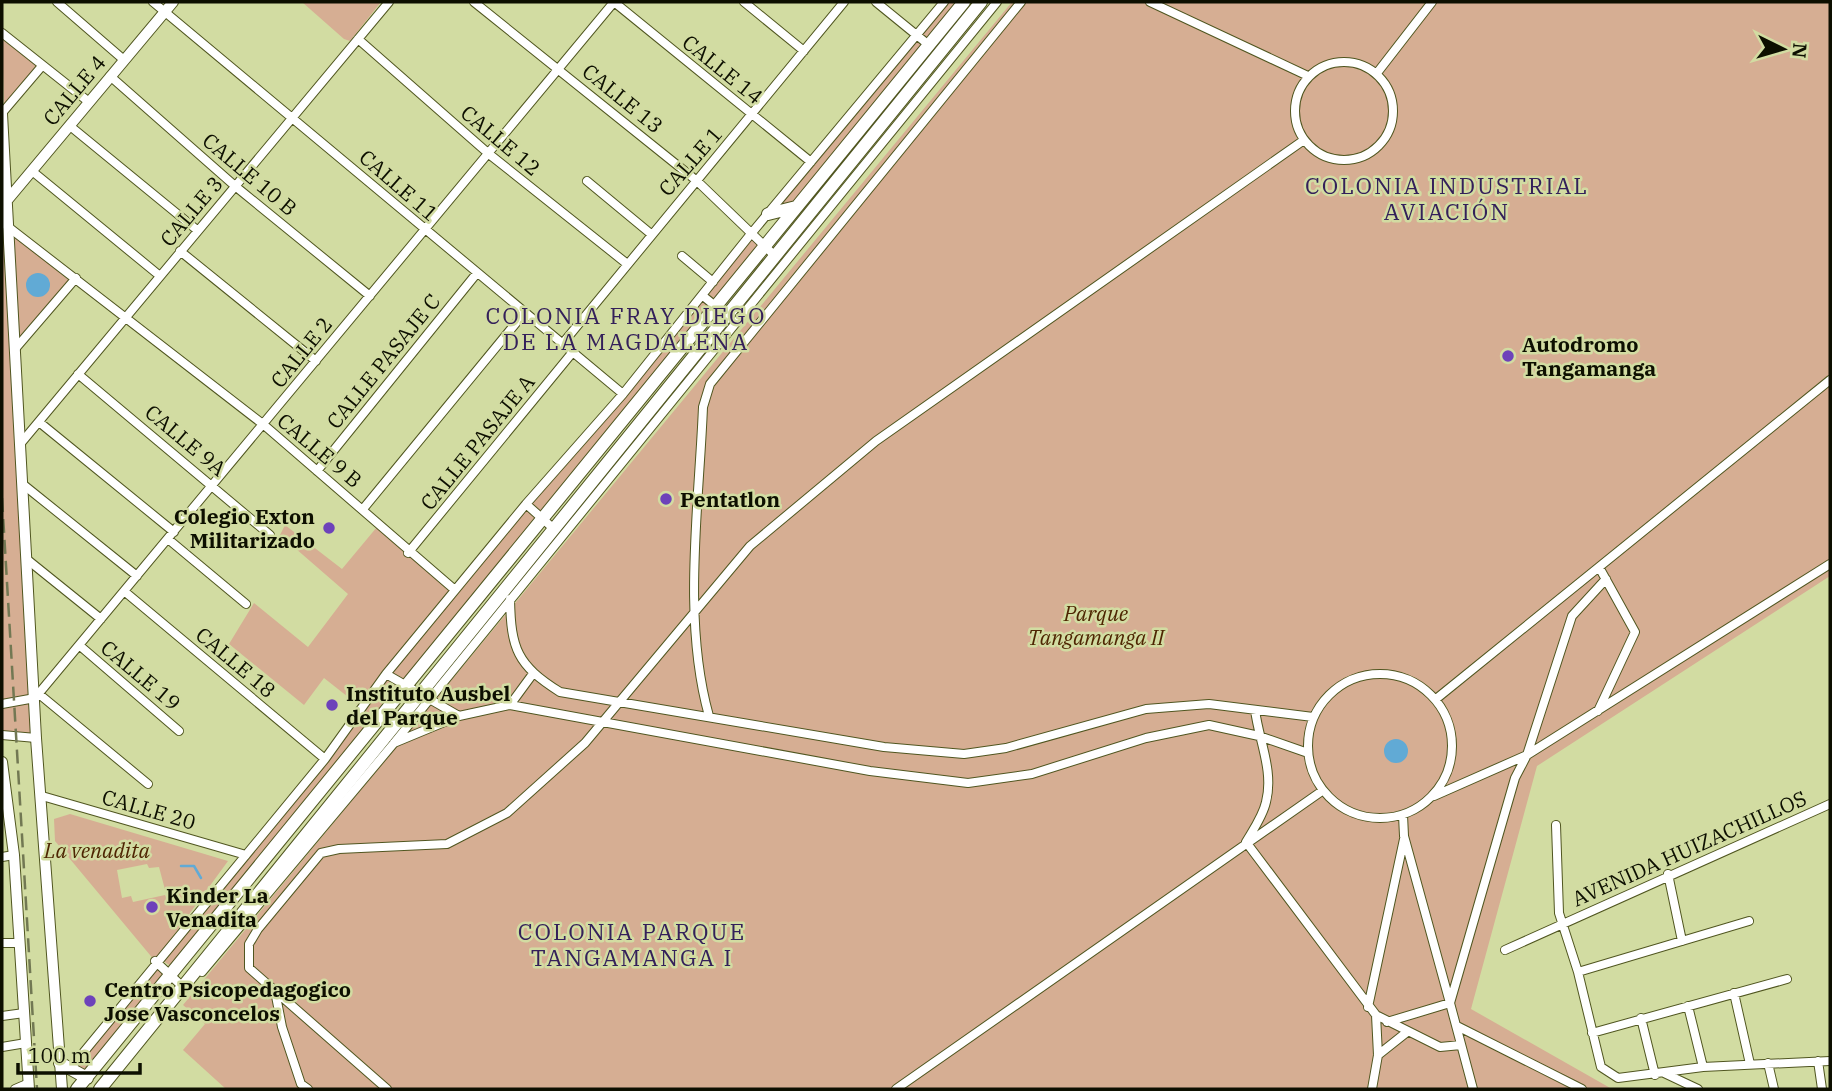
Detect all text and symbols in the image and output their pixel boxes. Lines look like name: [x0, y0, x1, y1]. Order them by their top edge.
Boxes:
north arrow: [1748, 14, 1818, 84]
street label: CALLE 14: [677, 28, 769, 110]
text: N: [1787, 42, 1813, 59]
street label: CALLE 4: [36, 49, 112, 131]
street label: CALLE 13: [577, 57, 669, 139]
street label: CALLE 12: [455, 98, 547, 182]
street label: CALLE 1: [652, 120, 728, 202]
street label: CALLE 10 B: [197, 126, 303, 222]
street label: CALLE 11: [354, 143, 444, 227]
street label: CALLE 3: [153, 170, 229, 252]
district label: COLONIA INDUSTRIAL AVIACIÓN: [1305, 170, 1589, 226]
street label: CALLE PASAJE C: [320, 288, 446, 434]
district label: COLONIA FRAY DIEGO DE LA MAGDALENA: [486, 300, 766, 356]
street label: CALLE 2: [264, 311, 338, 393]
place label: Autodromo Tangamanga: [1522, 330, 1656, 382]
marker: Autodromo Tangamanga: [1500, 348, 1516, 364]
street label: CALLE PASAJE A: [414, 368, 541, 516]
street label: CALLE 9A: [139, 398, 233, 483]
street label: CALLE 9 B: [272, 406, 368, 494]
place label: Pentatlon: [680, 485, 780, 513]
marker: Pentatlon: [658, 491, 674, 507]
place label: Colegio Exton Militarizado: [174, 502, 315, 554]
marker: Colegio Exton Militarizado: [321, 520, 337, 536]
park label: Parque Tangamanga II: [1028, 599, 1166, 651]
street label: CALLE 18: [190, 620, 282, 704]
street label: CALLE 19: [95, 633, 187, 717]
place label: Instituto Ausbel del Parque: [346, 679, 511, 731]
marker: Instituto Ausbel del Parque: [324, 697, 340, 713]
street label: CALLE 20: [99, 782, 199, 836]
street label: AVENIDA HUIZACHILLOS: [1567, 784, 1811, 912]
park label: La venadita: [43, 836, 150, 864]
place label: Kinder La Venadita: [166, 881, 269, 933]
marker: Kinder La Venadita: [144, 899, 160, 915]
district label: COLONIA PARQUE TANGAMANGA I: [518, 916, 746, 972]
place label: Centro Psicopedagogico Jose Vasconcelos: [104, 975, 351, 1027]
marker: Centro Psicopedagogico Jose Vasconcelos: [82, 993, 98, 1009]
scale bar: [18, 1032, 140, 1076]
text: 100 m: [28, 1041, 91, 1069]

